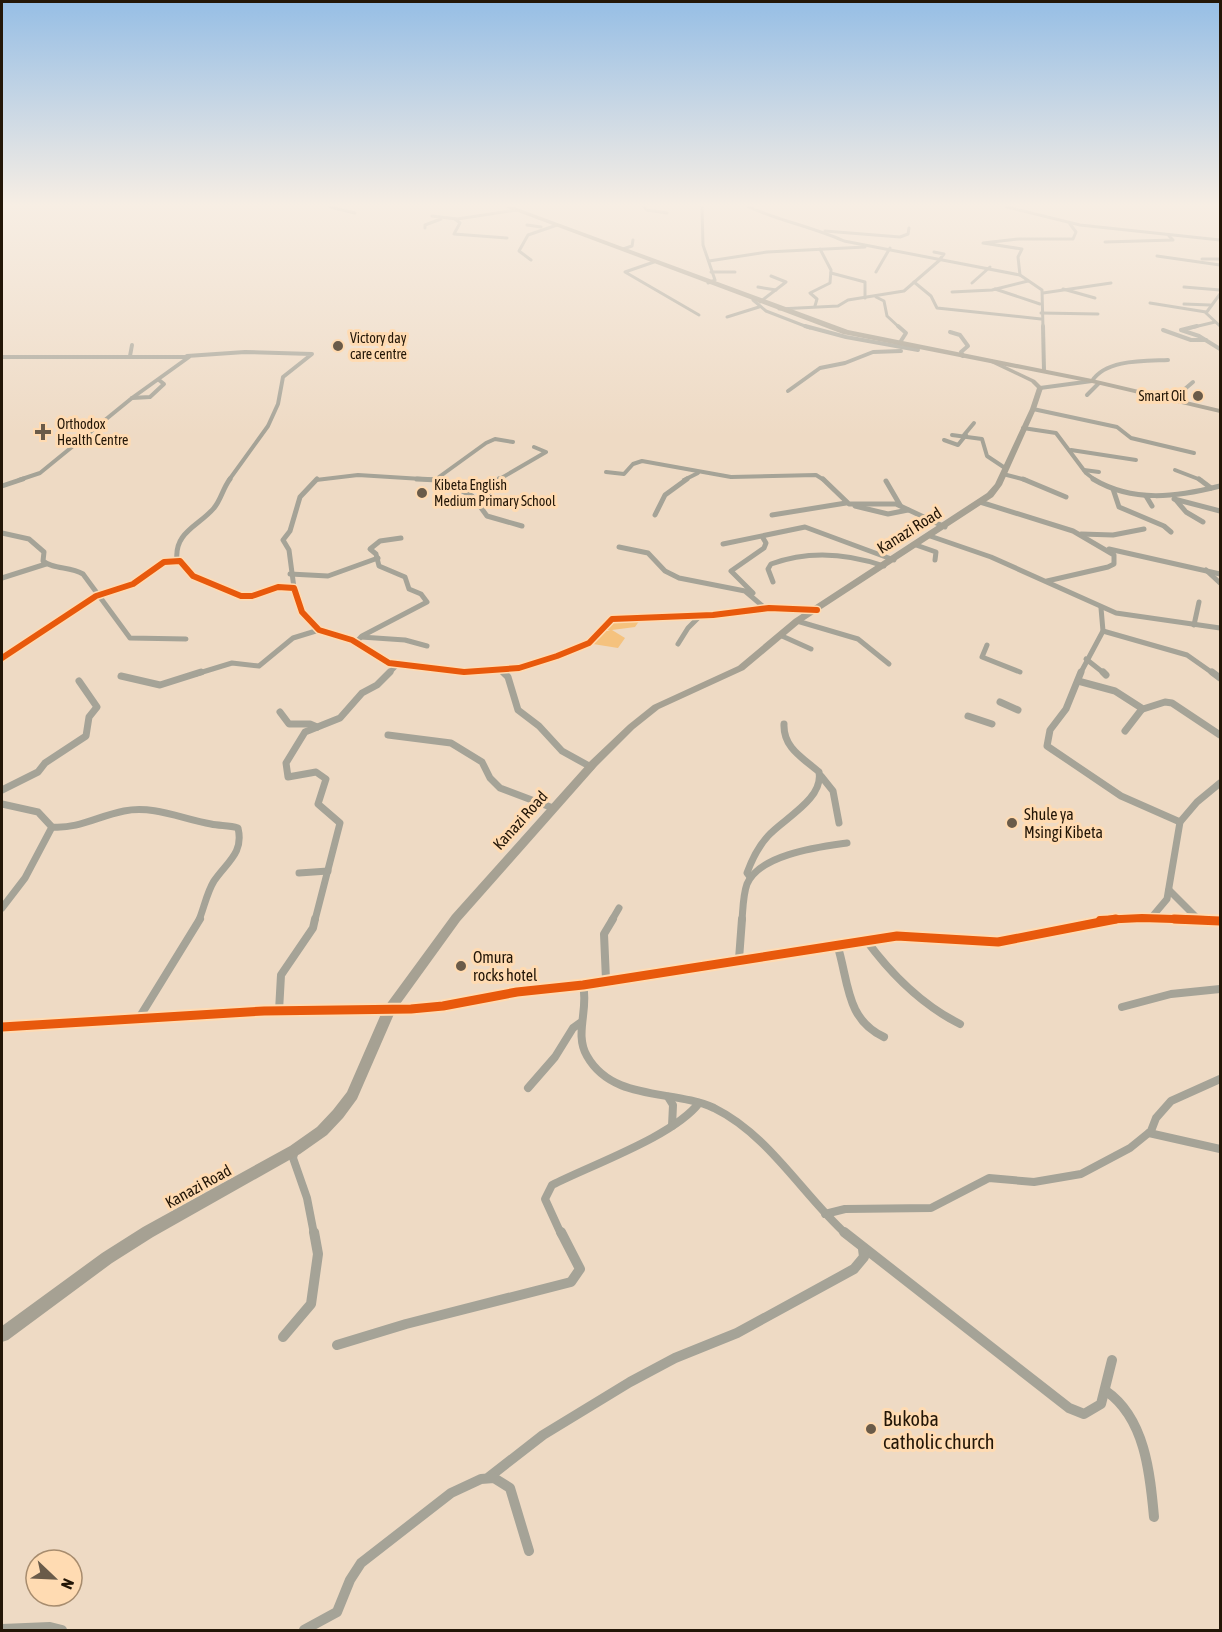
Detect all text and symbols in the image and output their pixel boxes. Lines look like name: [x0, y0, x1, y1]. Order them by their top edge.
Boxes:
place label: Victory day care centre: [350, 330, 407, 362]
marker: Victory day care centre: [331, 339, 345, 353]
place label: Smart Oil: [1138, 388, 1186, 404]
marker: Smart Oil: [1191, 389, 1205, 403]
place label: Orthodox Health Centre: [57, 416, 128, 448]
marker: Orthodox Health Centre: [34, 423, 52, 441]
place label: Kibeta English Medium Primary School: [434, 477, 556, 509]
marker: Kibeta English Medium Primary School: [415, 486, 429, 500]
street label: Kanazi Road: [874, 503, 944, 557]
street label: Kanazi Road: [489, 787, 551, 853]
place label: Shule ya Msingi Kibeta: [1024, 805, 1103, 842]
marker: Shule ya Msingi Kibeta: [1005, 816, 1019, 830]
place label: Omura rocks hotel: [473, 948, 538, 984]
marker: Omura rocks hotel: [454, 959, 468, 973]
street label: Kanazi Road: [162, 1161, 234, 1211]
place label: Bukoba catholic church: [883, 1407, 994, 1453]
marker: Bukoba catholic church: [864, 1422, 878, 1436]
north arrow: [24, 1548, 84, 1608]
text: N: [58, 1576, 78, 1592]

